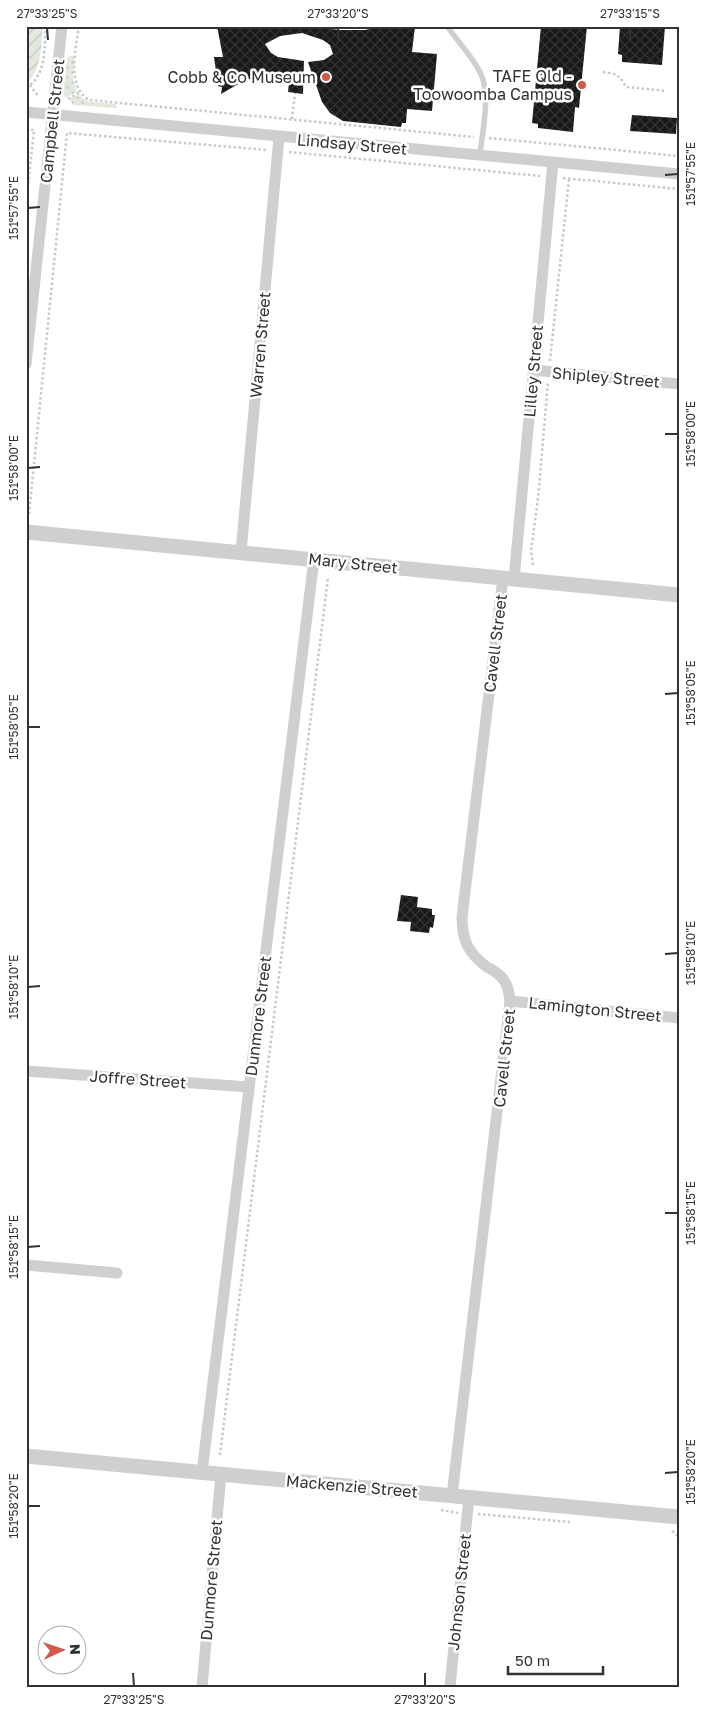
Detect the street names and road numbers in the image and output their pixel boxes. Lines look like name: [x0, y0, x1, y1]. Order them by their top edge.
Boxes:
street label: Campbell Street: [36, 58, 68, 184]
street label: Lindsay Street: [296, 129, 408, 159]
street label: Warren Street: [245, 291, 275, 399]
street label: Lilley Street: [519, 324, 547, 418]
street label: Shipley Street: [551, 362, 661, 392]
street label: Mary Street: [307, 548, 399, 578]
street label: Cavell Street: [479, 593, 511, 693]
street label: Dunmore Street: [241, 955, 275, 1077]
street label: Lamington Street: [527, 992, 663, 1026]
street label: Cavell Street: [489, 1008, 519, 1108]
street label: Joffre Street: [89, 1066, 187, 1092]
street label: Mackenzie Street: [285, 1470, 419, 1502]
street label: Dunmore Street: [196, 1519, 226, 1641]
street label: Johnson Street: [443, 1533, 475, 1651]

